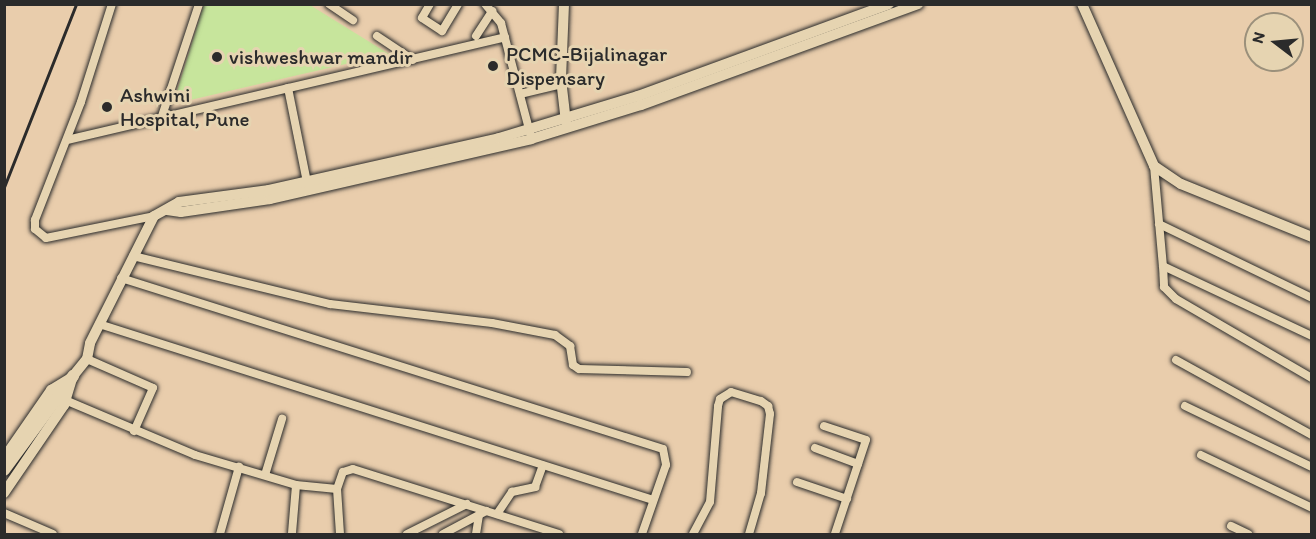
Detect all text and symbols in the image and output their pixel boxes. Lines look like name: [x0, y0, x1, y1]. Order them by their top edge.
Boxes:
north arrow: [1244, 12, 1304, 72]
text: N: [1248, 30, 1269, 45]
place label: PCMC-Bijalinagar Dispensary: [506, 41, 667, 91]
place label: vishweshwar mandir: [229, 44, 412, 70]
marker: vishweshwar mandir: [210, 50, 224, 64]
marker: PCMC-Bijalinagar Dispensary: [484, 57, 502, 75]
place label: Ashwini Hospital, Pune: [120, 82, 250, 132]
marker: Ashwini Hospital, Pune: [98, 98, 116, 116]

